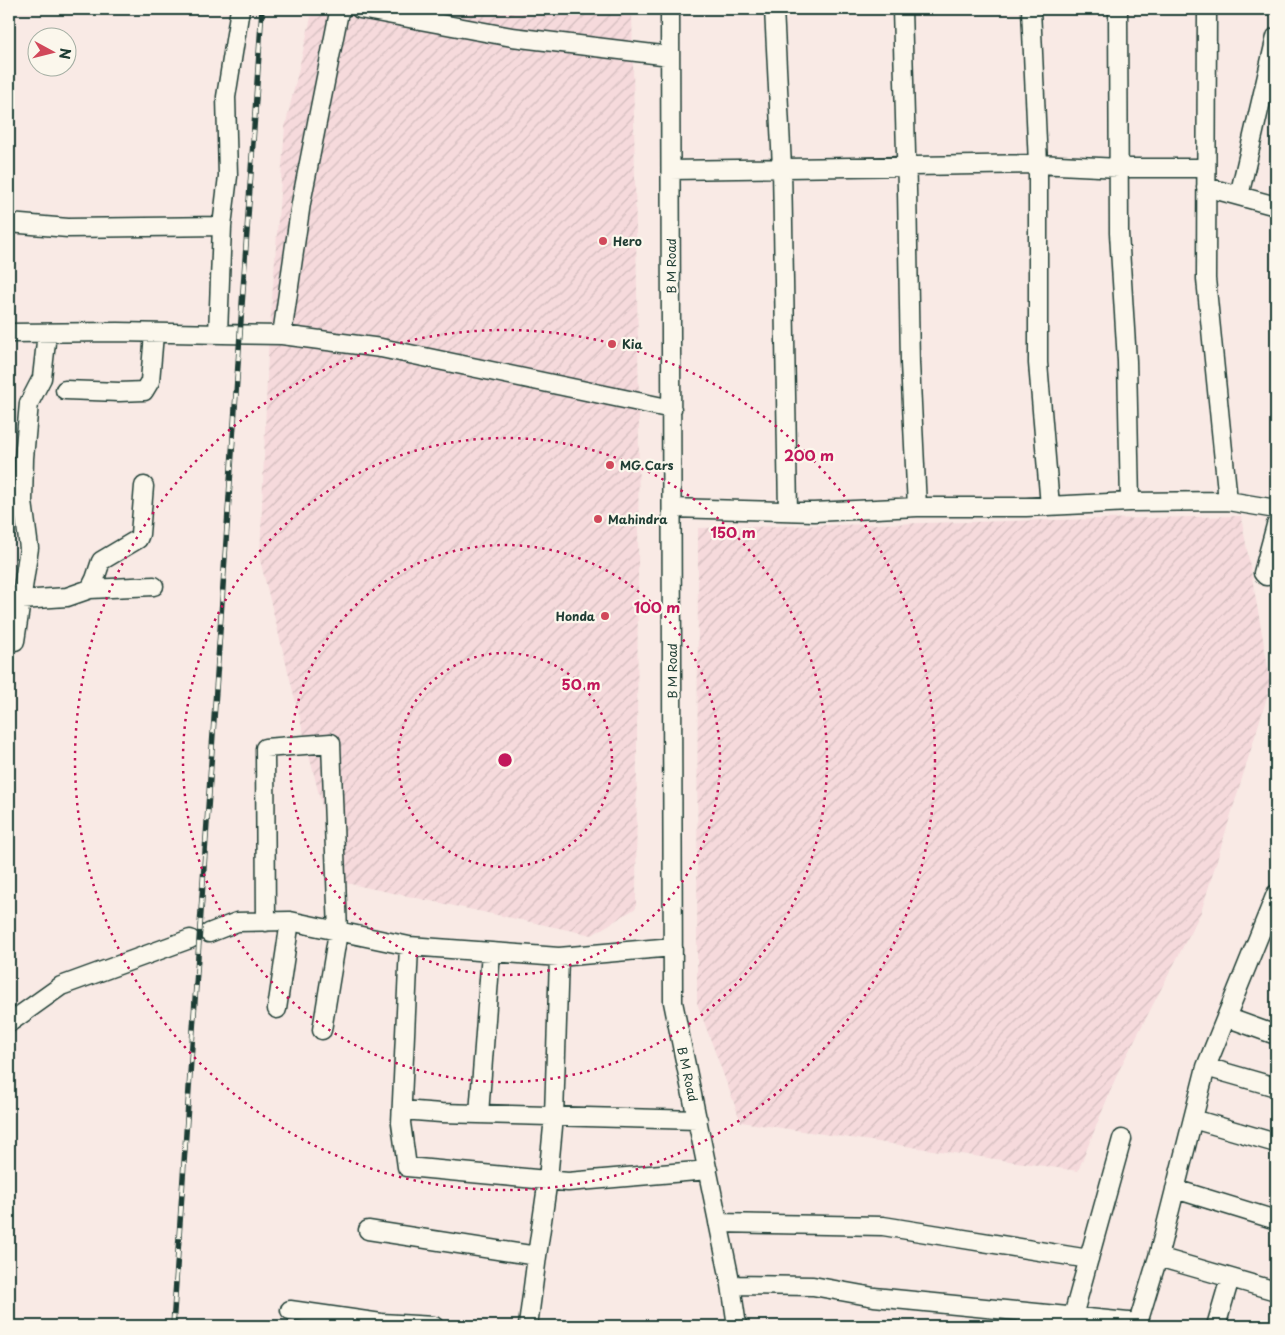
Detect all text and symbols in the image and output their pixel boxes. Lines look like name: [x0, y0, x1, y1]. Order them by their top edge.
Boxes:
north arrow: [28, 28, 78, 78]
text: N: [54, 47, 76, 60]
place label: Hero: [613, 232, 642, 250]
marker: Hero: [597, 235, 609, 247]
street label: B M Road: [662, 238, 680, 294]
place label: Kia: [622, 335, 643, 353]
marker: Kia: [606, 338, 618, 350]
text: 200 m: [784, 443, 834, 466]
place label: MG Cars: [620, 456, 674, 474]
marker: MG Cars: [604, 459, 616, 471]
place label: Mahindra: [608, 510, 668, 528]
marker: Mahindra: [592, 513, 604, 525]
text: 150 m: [710, 520, 756, 543]
text: 100 m: [634, 595, 680, 618]
place label: Honda: [556, 607, 596, 625]
marker: Honda: [599, 610, 611, 622]
street label: B M Road: [663, 643, 681, 699]
text: 50 m: [562, 672, 600, 695]
centre of rings: [496, 751, 514, 769]
street label: B M Road: [673, 1045, 703, 1103]

